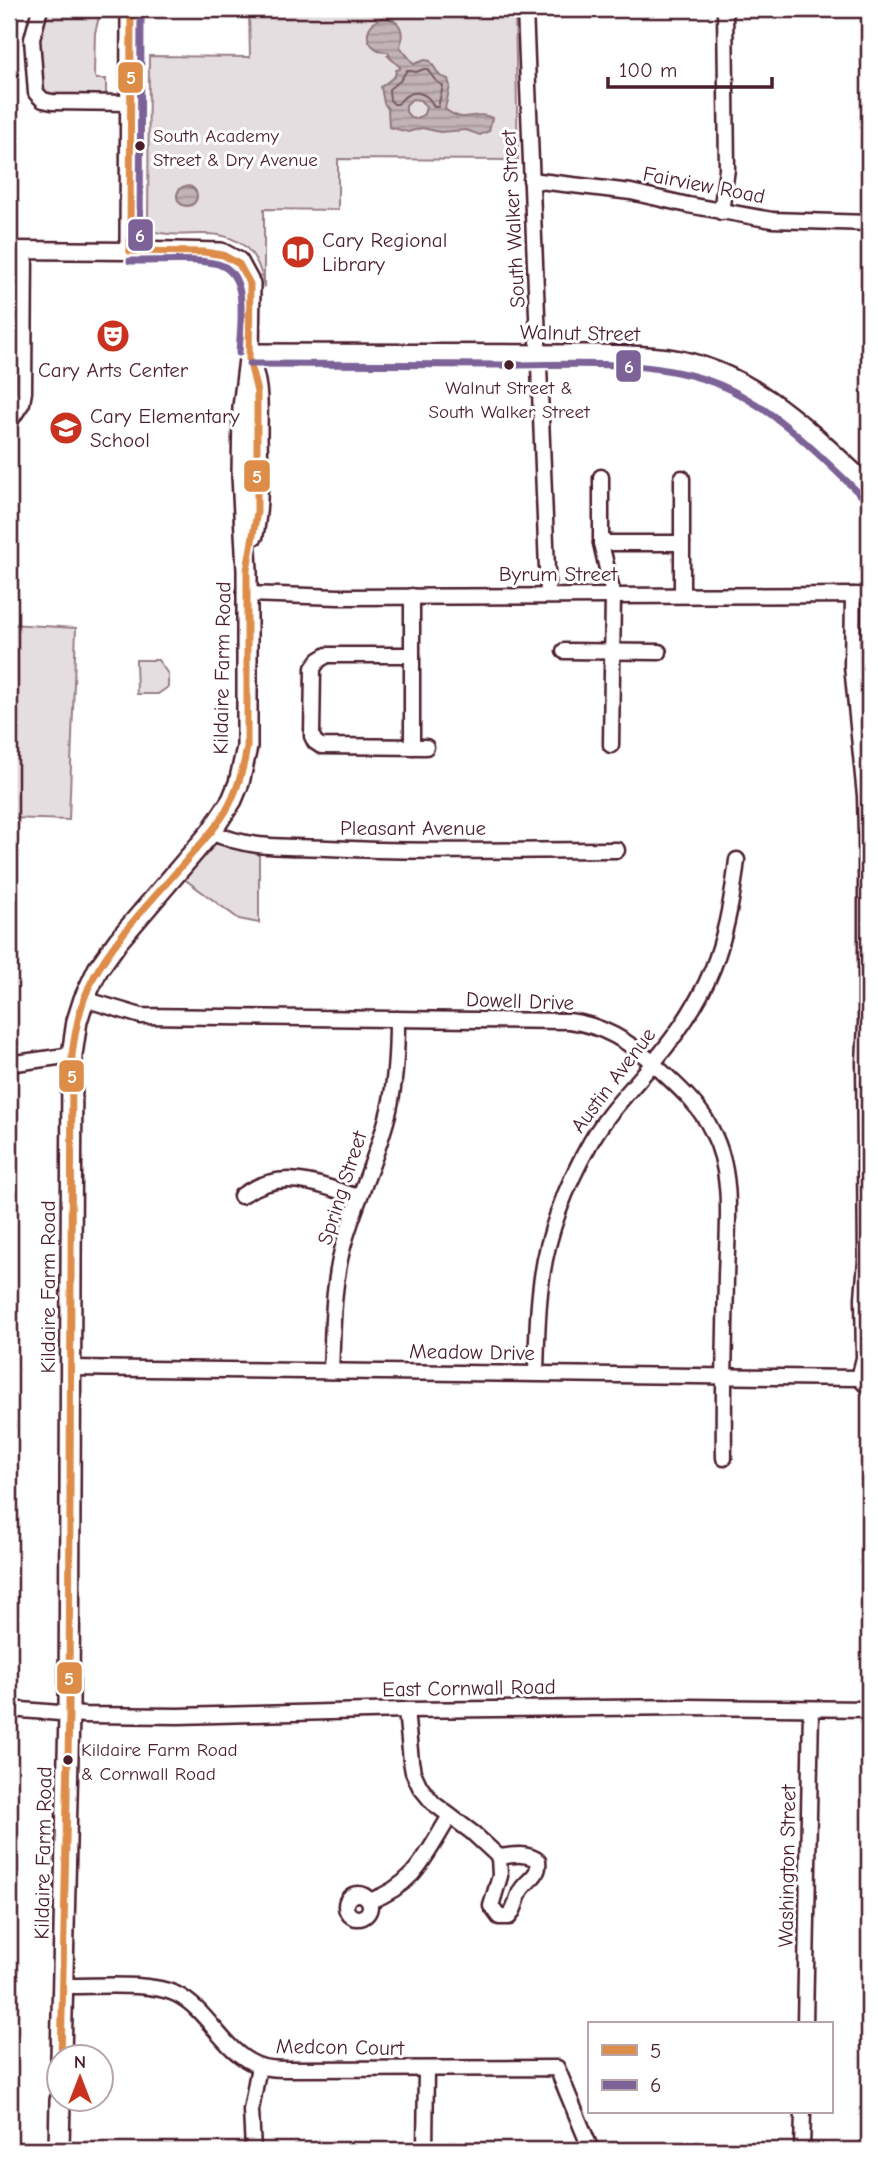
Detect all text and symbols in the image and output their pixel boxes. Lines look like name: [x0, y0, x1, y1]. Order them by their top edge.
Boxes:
scale bar: [608, 46, 773, 90]
text: 100 m: [619, 58, 677, 82]
line badge: 5: [117, 61, 144, 94]
text: 5: [126, 67, 136, 89]
place label: South Academy Street & Dry Avenue: [153, 125, 318, 171]
street label: South Walker Street: [496, 128, 530, 309]
marker: South Academy Street & Dry Avenue: [133, 139, 147, 153]
street label: Fairview Road: [641, 161, 767, 209]
line badge: 6: [127, 218, 154, 252]
text: 6: [135, 225, 145, 247]
place label: Cary Regional Library: [322, 228, 447, 276]
library icon: Cary Regional Library: [279, 233, 317, 271]
theatre icon: Cary Arts Center: [94, 317, 132, 355]
street label: Walnut Street: [520, 320, 641, 346]
line badge: 6: [615, 349, 642, 383]
text: 6: [624, 356, 634, 378]
place label: Cary Arts Center: [38, 358, 189, 382]
marker: Walnut Street & South Walker Street: [502, 358, 516, 372]
place label: Walnut Street & South Walker Street: [428, 377, 590, 423]
place label: Cary Elementary School: [90, 404, 240, 452]
school or university icon: Cary Elementary School: [47, 409, 85, 447]
line badge: 5: [243, 459, 271, 493]
text: 5: [252, 466, 262, 488]
street label: Byrum Street: [499, 562, 618, 586]
street label: Kildaire Farm Road: [208, 581, 236, 755]
street label: Pleasant Avenue: [340, 816, 486, 840]
street label: Dowell Drive: [465, 987, 575, 1015]
street label: Austin Avenue: [566, 1023, 660, 1137]
line badge: 5: [58, 1059, 85, 1093]
text: 5: [67, 1066, 77, 1088]
street label: Spring Street: [312, 1127, 372, 1248]
street label: Kildaire Farm Road: [36, 1200, 60, 1374]
street label: Meadow Drive: [409, 1339, 535, 1365]
line badge: 5: [56, 1661, 83, 1695]
text: 5: [64, 1668, 74, 1690]
street label: East Cornwall Road: [382, 1674, 556, 1702]
place label: Kildaire Farm Road & Cornwall Road: [81, 1739, 238, 1785]
marker: Kildaire Farm Road & Cornwall Road: [61, 1753, 75, 1767]
street label: Kildaire Farm Road: [29, 1766, 57, 1940]
street label: Washington Street: [774, 1783, 800, 1948]
legend: [588, 2022, 832, 2114]
street label: Medcon Court: [276, 2034, 405, 2060]
text: 5: [650, 2039, 661, 2063]
north arrow: [46, 2044, 116, 2114]
text: N: [74, 2051, 86, 2073]
text: 6: [650, 2073, 661, 2097]

